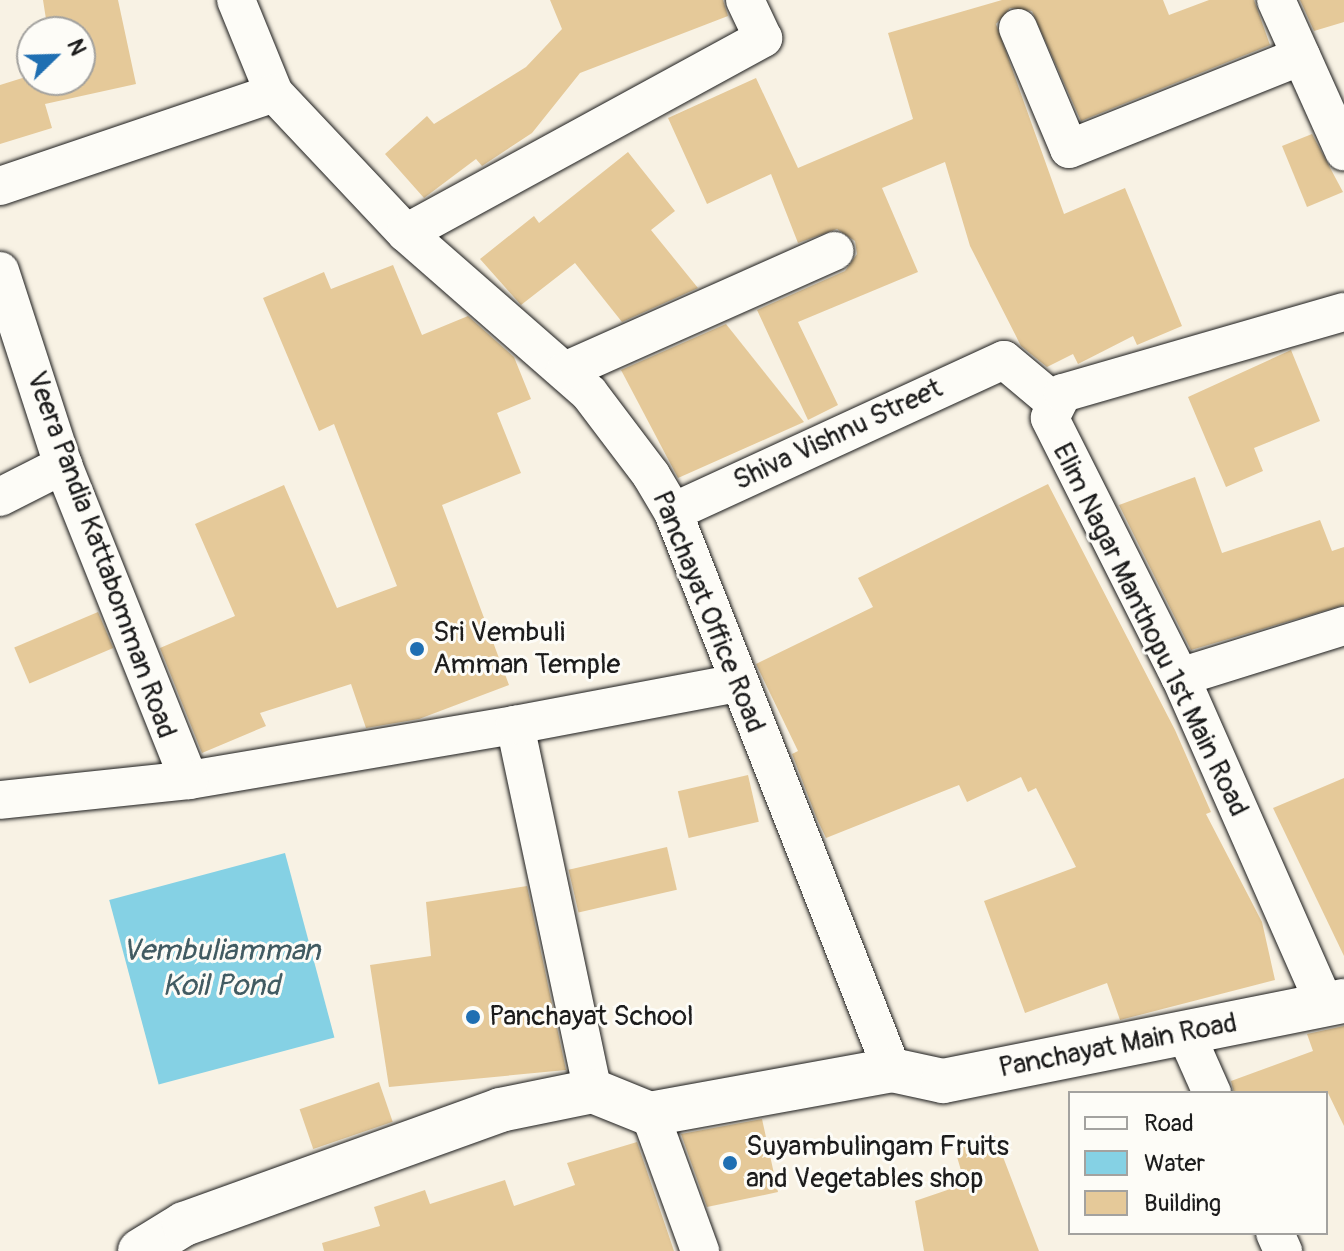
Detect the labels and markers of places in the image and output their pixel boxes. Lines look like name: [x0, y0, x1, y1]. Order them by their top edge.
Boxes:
place label: Sri Vembuli Amman Temple: [433, 616, 620, 682]
marker: Sri Vembuli Amman Temple: [408, 640, 426, 658]
place label: Panchayat School: [489, 1000, 694, 1034]
marker: Panchayat School: [464, 1008, 482, 1026]
place label: Suyambulingam Fruits and Vegetables shop: [746, 1130, 1009, 1196]
marker: Suyambulingam Fruits and Vegetables shop: [721, 1154, 739, 1172]

